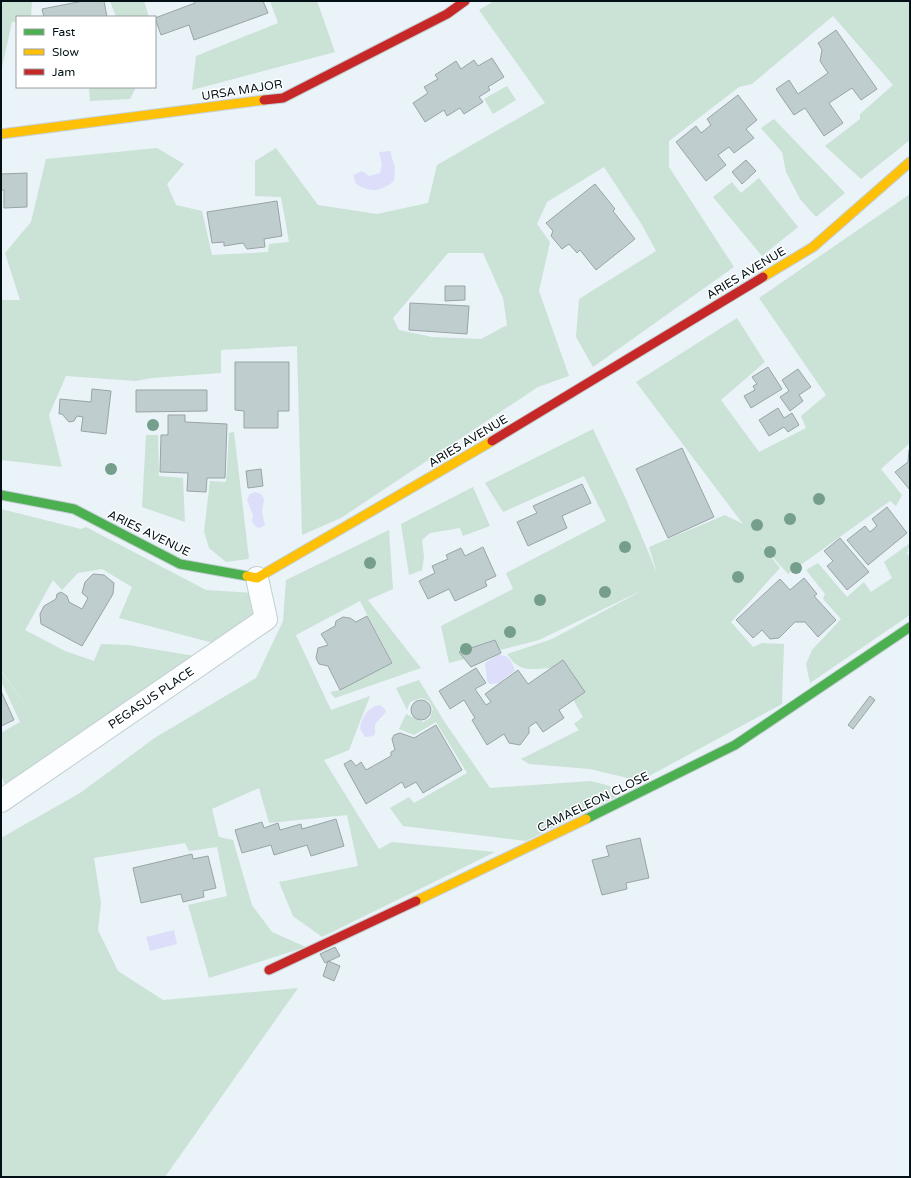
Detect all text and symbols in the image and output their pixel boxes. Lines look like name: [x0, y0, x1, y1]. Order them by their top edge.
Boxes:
legend: [16, 16, 156, 88]
text: Fast: [52, 25, 76, 39]
text: Slow: [52, 45, 79, 59]
text: Jam: [52, 65, 75, 79]
street label: URSA MAJOR: [201, 77, 283, 103]
street label: ARIES AVENUE: [704, 244, 788, 302]
street label: ARIES AVENUE: [426, 412, 510, 470]
street label: ARIES AVENUE: [106, 507, 193, 559]
street label: PEGASUS PLACE: [106, 664, 197, 732]
street label: CAMAELEON CLOSE: [535, 769, 651, 835]

